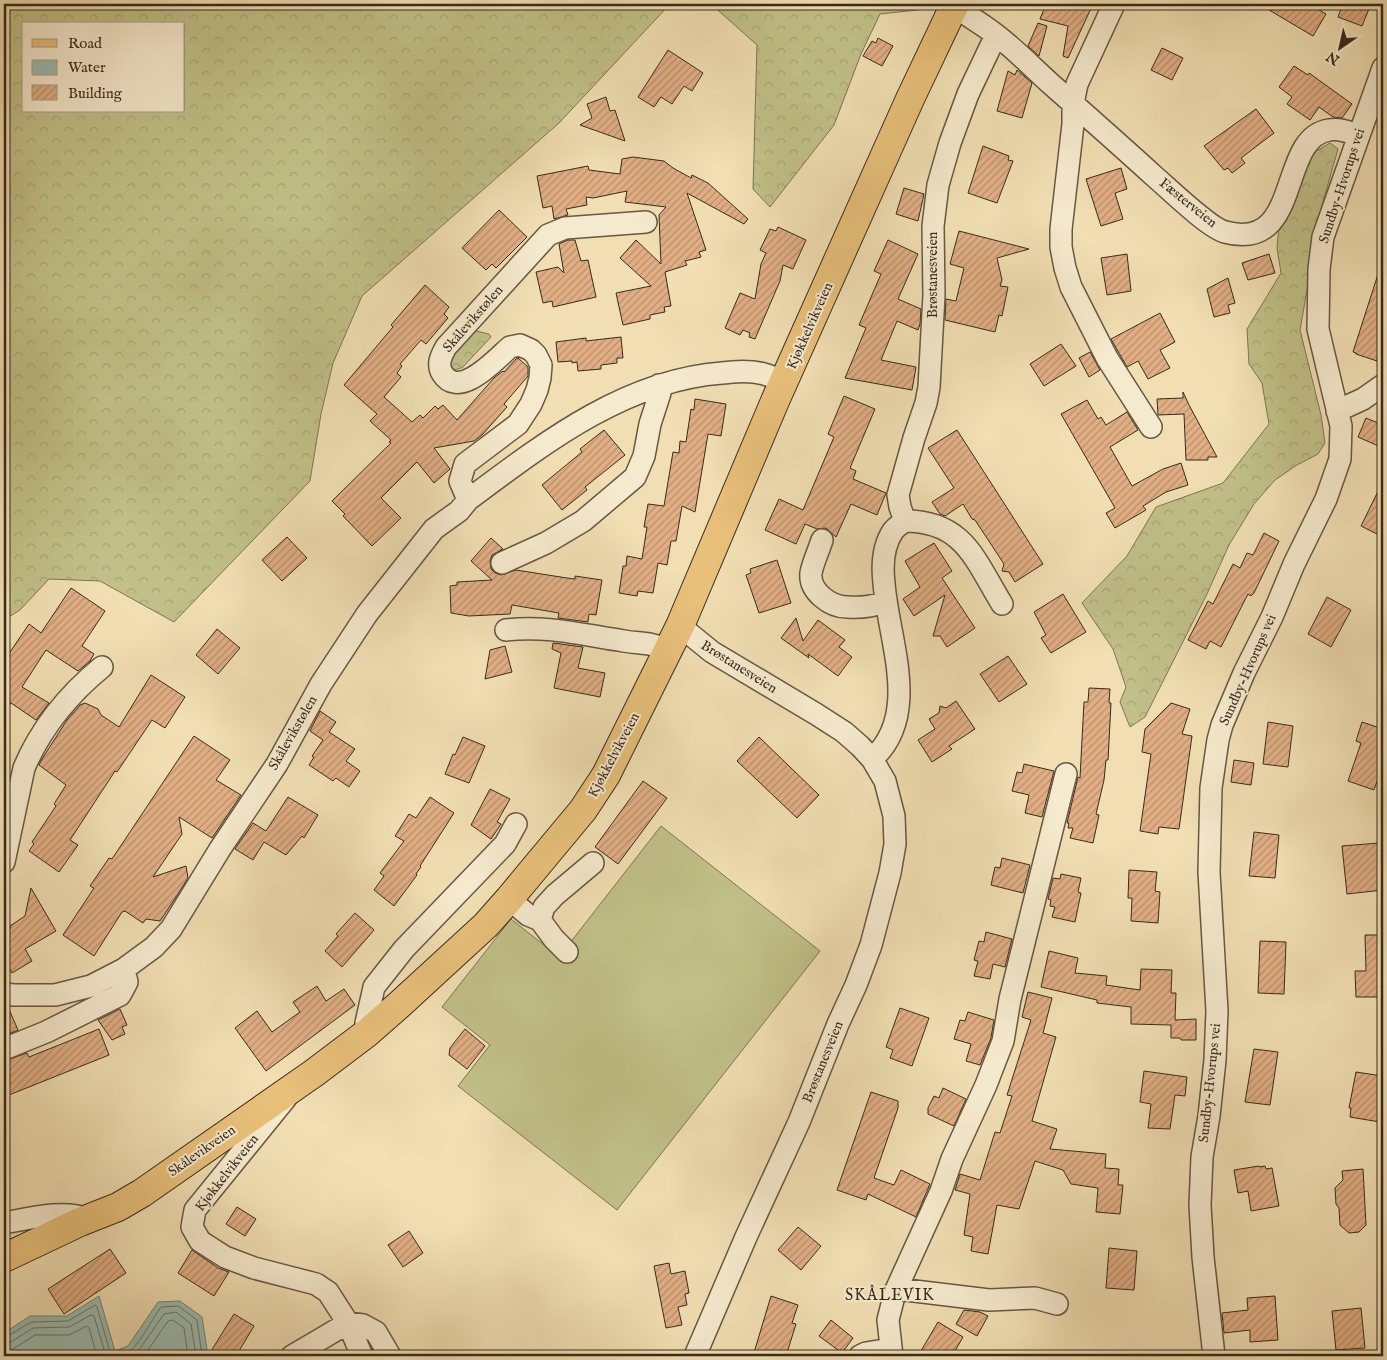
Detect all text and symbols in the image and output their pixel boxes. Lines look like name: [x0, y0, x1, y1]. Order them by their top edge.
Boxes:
legend: [22, 22, 185, 112]
north arrow: [1314, 22, 1364, 72]
text: Road: [68, 34, 103, 53]
text: N: [1323, 47, 1344, 69]
text: Water: [68, 58, 106, 77]
text: Building: [68, 84, 123, 103]
street label: Sundby-Hvorups vei: [1315, 126, 1369, 246]
street label: Fæsterveien: [1155, 174, 1221, 232]
street label: Brøstanesveien: [924, 231, 942, 318]
street label: Kjøkkelvikveien: [783, 279, 837, 372]
street label: Skålevikstølen: [439, 281, 507, 356]
street label: Sundby-Hvorups vei: [1215, 611, 1281, 728]
street label: Brøstanesveien: [697, 636, 781, 698]
street label: Skålevikstølen: [264, 692, 322, 774]
street label: Kjøkkelvikveien: [584, 709, 644, 800]
street label: Brøstanesveien: [798, 1018, 848, 1106]
street label: Sundby-Hvorups vei: [1195, 1022, 1225, 1143]
street label: Skålevikveien: [165, 1121, 240, 1181]
street label: Kjøkkelvikveien: [191, 1130, 263, 1215]
district label: SKÅLEVIK: [845, 1284, 935, 1306]

